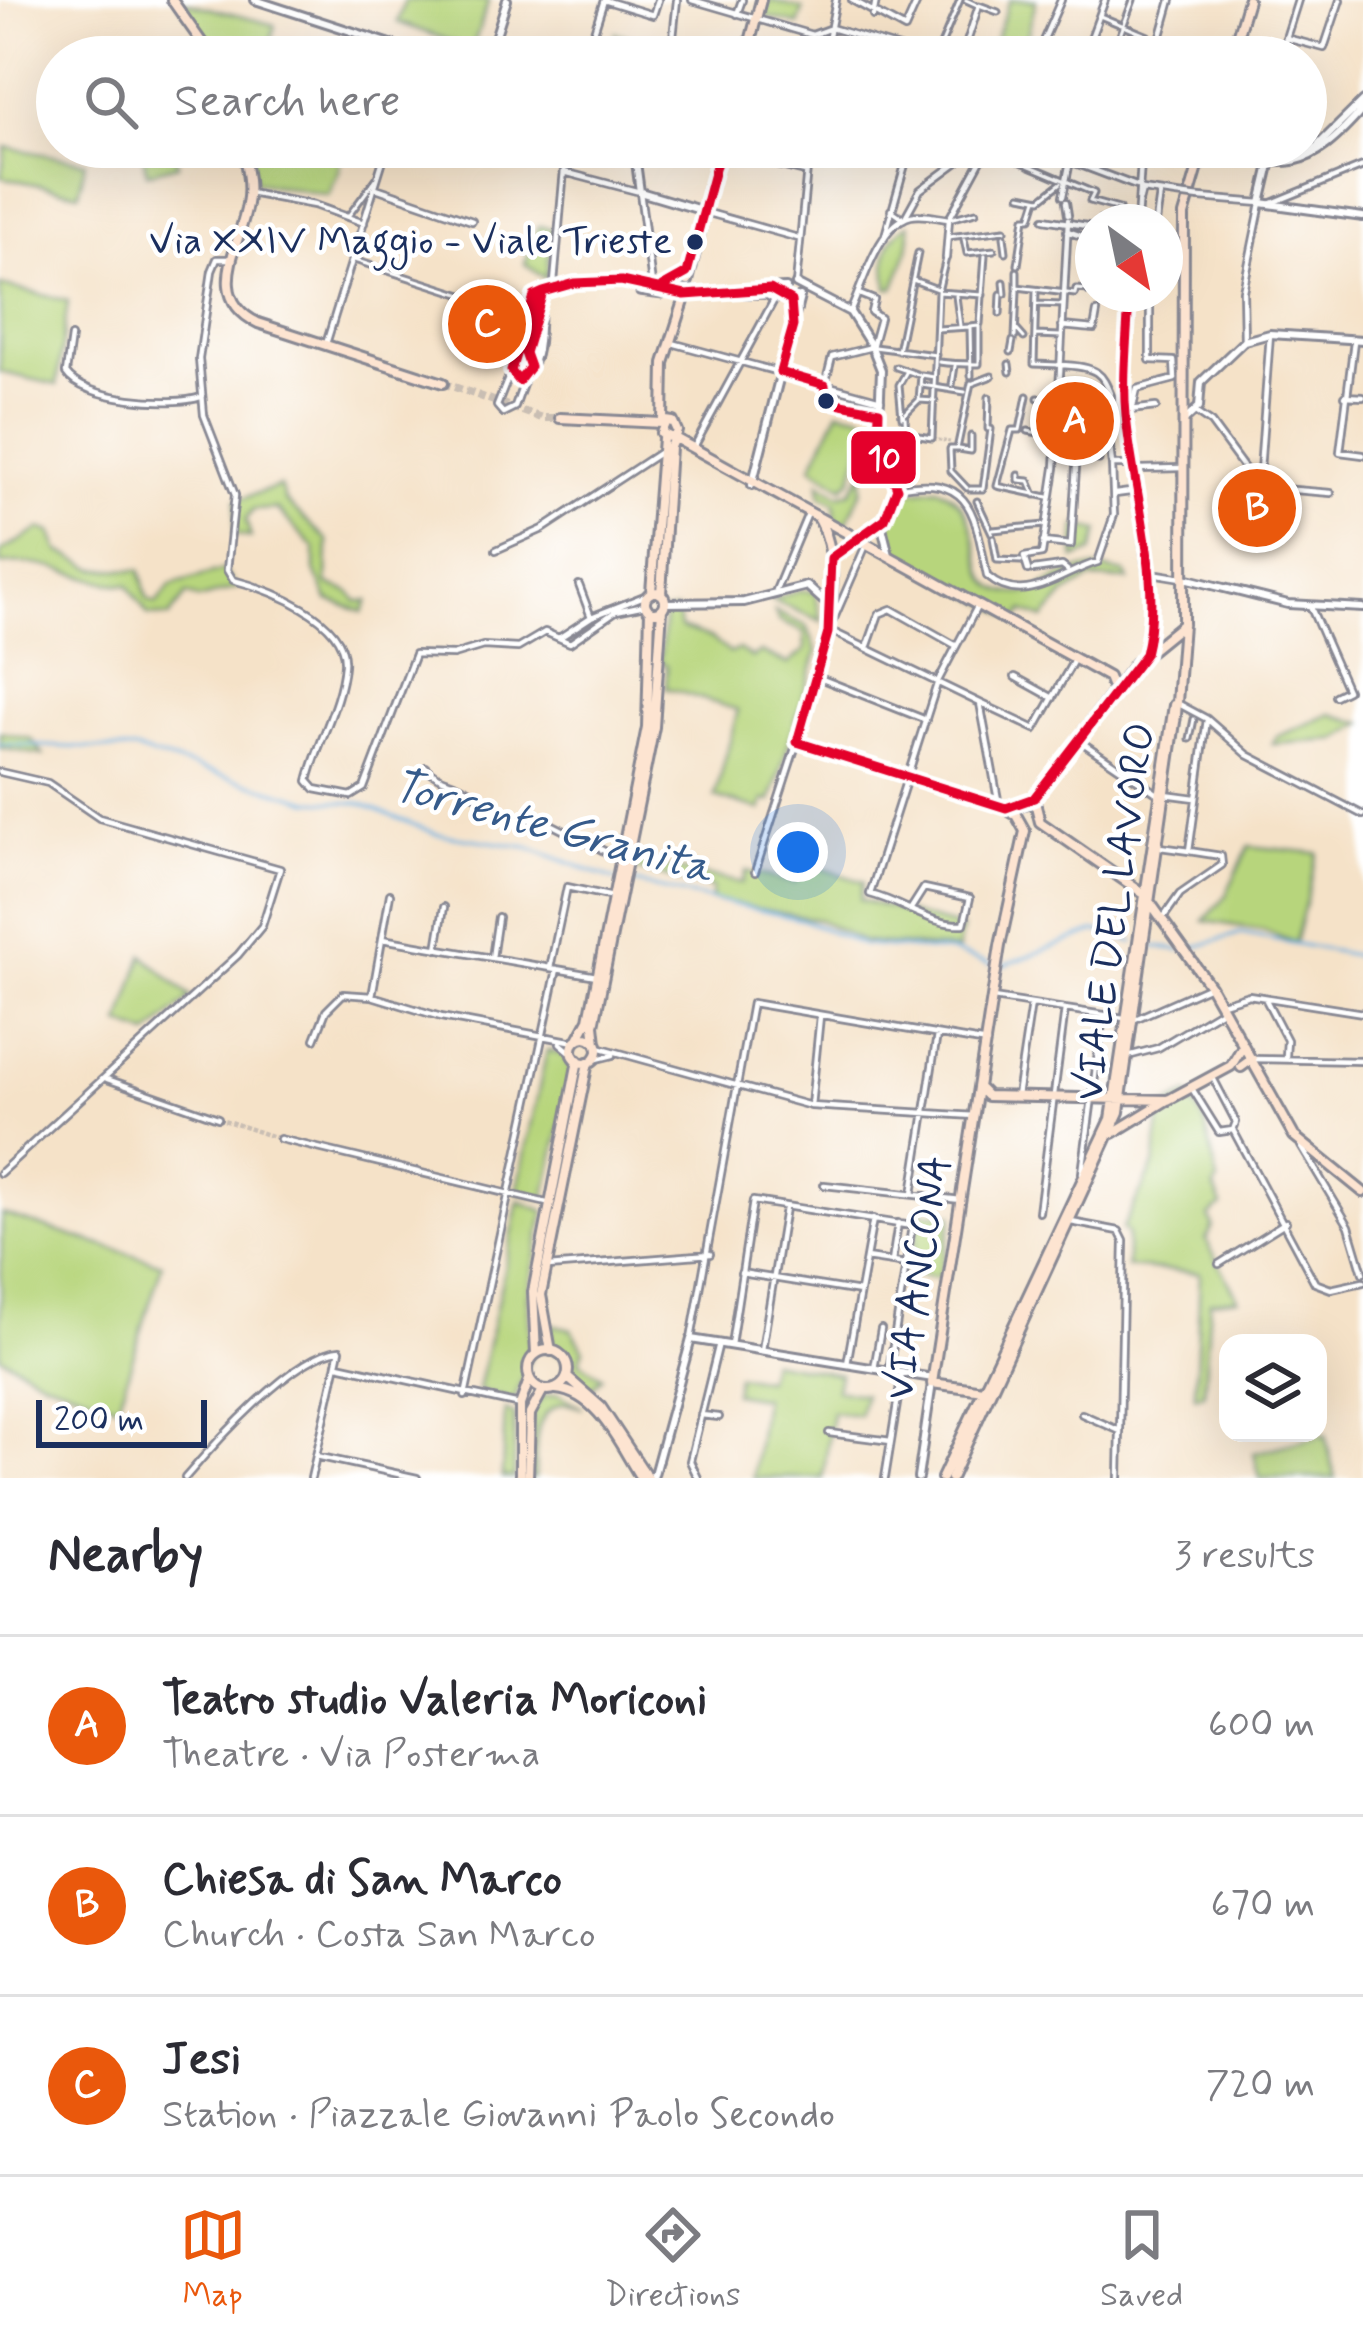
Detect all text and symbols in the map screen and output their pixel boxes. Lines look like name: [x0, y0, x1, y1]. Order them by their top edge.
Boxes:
search box: [36, 36, 1327, 168]
icon: search: [78, 69, 144, 135]
text: Search here: [174, 73, 401, 132]
north arrow: [1075, 204, 1183, 312]
place label: Via XXIV Maggio - Viale Trieste: [149, 217, 672, 271]
marker: Via XXIV Maggio - Viale Trieste: [684, 231, 706, 253]
pin: C: [448, 279, 526, 369]
pin: A: [1036, 376, 1114, 466]
unlabelled marker: [815, 390, 837, 412]
line badge: 10: [849, 429, 918, 486]
text: 10: [867, 438, 901, 482]
pin: B: [1218, 463, 1296, 553]
street label: VIALE DEL LAVORO: [1062, 719, 1170, 1105]
water label: Torrente Granita: [385, 757, 720, 900]
your location: [768, 822, 828, 882]
street label: VIA ANCONA: [873, 1152, 965, 1404]
map controls: [1219, 1334, 1327, 1442]
button: layers: [1219, 1334, 1327, 1442]
scale bar: [36, 1394, 207, 1447]
text: 200 m: [54, 1399, 144, 1443]
text: Nearby: [48, 1523, 203, 1589]
text: 3 results: [1174, 1531, 1315, 1582]
text: Teatro studio Valeria Moriconi: [162, 1671, 707, 1730]
text: A: [74, 1700, 100, 1751]
text: 600 m: [1208, 1700, 1315, 1751]
text: Theatre · Via Posterma: [162, 1730, 540, 1781]
text: Chiesa di San Marco: [162, 1851, 562, 1910]
text: B: [75, 1880, 99, 1931]
text: 670 m: [1210, 1880, 1315, 1931]
text: Church · Costa San Marco: [162, 1910, 596, 1961]
text: Jesi: [162, 2031, 241, 2090]
text: C: [73, 2060, 101, 2111]
text: 720 m: [1206, 2060, 1315, 2111]
text: Station · Piazzale Giovanni Paolo Secondo: [162, 2090, 835, 2141]
tab: Map: [180, 2202, 246, 2318]
tab: Directions: [605, 2202, 741, 2318]
tab: Saved: [1100, 2202, 1183, 2318]

